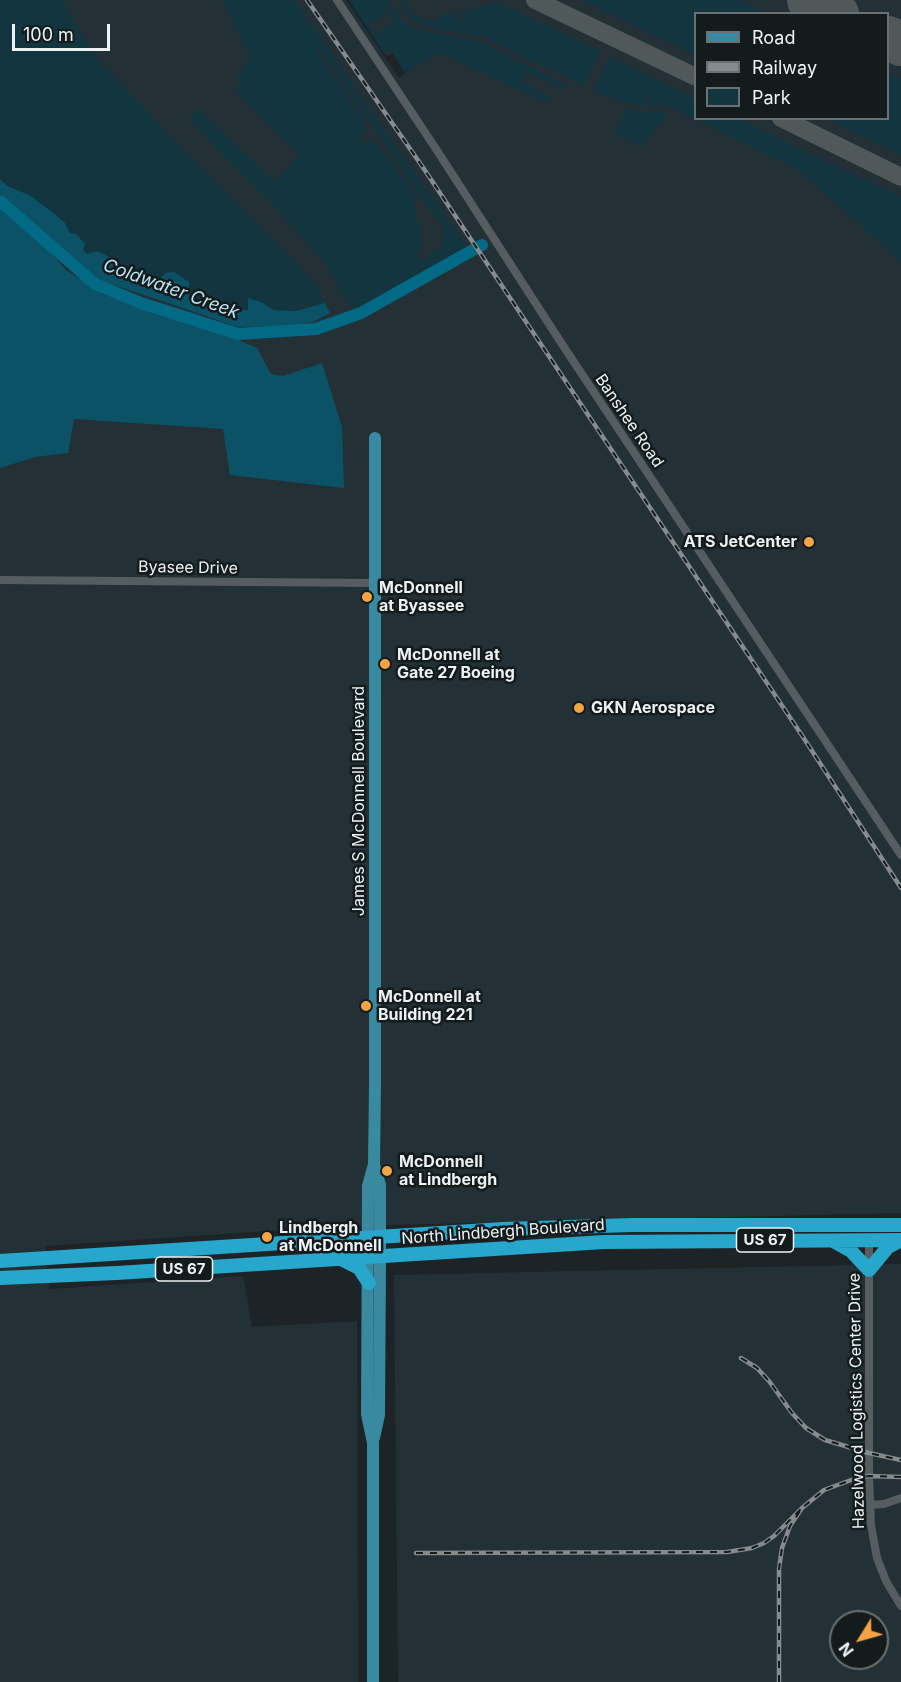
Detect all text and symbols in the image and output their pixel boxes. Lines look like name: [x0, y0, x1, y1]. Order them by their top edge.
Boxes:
scale bar: [15, 12, 112, 50]
legend: [694, 12, 889, 120]
text: 100 m: [23, 24, 74, 45]
text: Road: [752, 27, 795, 48]
text: Railway: [752, 57, 817, 78]
text: Park: [752, 87, 791, 108]
water label: Coldwater Creek: [100, 254, 242, 324]
street label: Banshee Road: [591, 371, 667, 471]
place label: ATS JetCenter: [684, 532, 797, 552]
marker: ATS JetCenter: [802, 535, 816, 549]
street label: Byasee Drive: [138, 558, 238, 578]
place label: McDonnell at Byassee: [379, 578, 464, 616]
marker: McDonnell at Byassee: [360, 590, 374, 604]
place label: McDonnell at Gate 27 Boeing: [397, 645, 515, 683]
marker: McDonnell at Gate 27 Boeing: [378, 657, 392, 671]
street label: James S McDonnell Boulevard: [349, 686, 369, 916]
place label: GKN Aerospace: [591, 698, 715, 718]
marker: GKN Aerospace: [572, 701, 586, 715]
place label: McDonnell at Building 221: [378, 987, 481, 1025]
marker: McDonnell at Building 221: [359, 999, 373, 1013]
place label: McDonnell at Lindbergh: [399, 1152, 497, 1190]
marker: McDonnell at Lindbergh: [380, 1164, 394, 1178]
street label: North Lindbergh Boulevard: [401, 1215, 605, 1249]
place label: Lindbergh at McDonnell: [279, 1218, 382, 1256]
road number: US 67: [736, 1228, 794, 1252]
marker: Lindbergh at McDonnell: [260, 1230, 274, 1244]
road number: US 67: [156, 1257, 213, 1281]
street label: Hazelwood Logistics Center Drive: [845, 1273, 869, 1529]
north arrow: [829, 1610, 889, 1670]
text: N: [835, 1639, 858, 1661]

